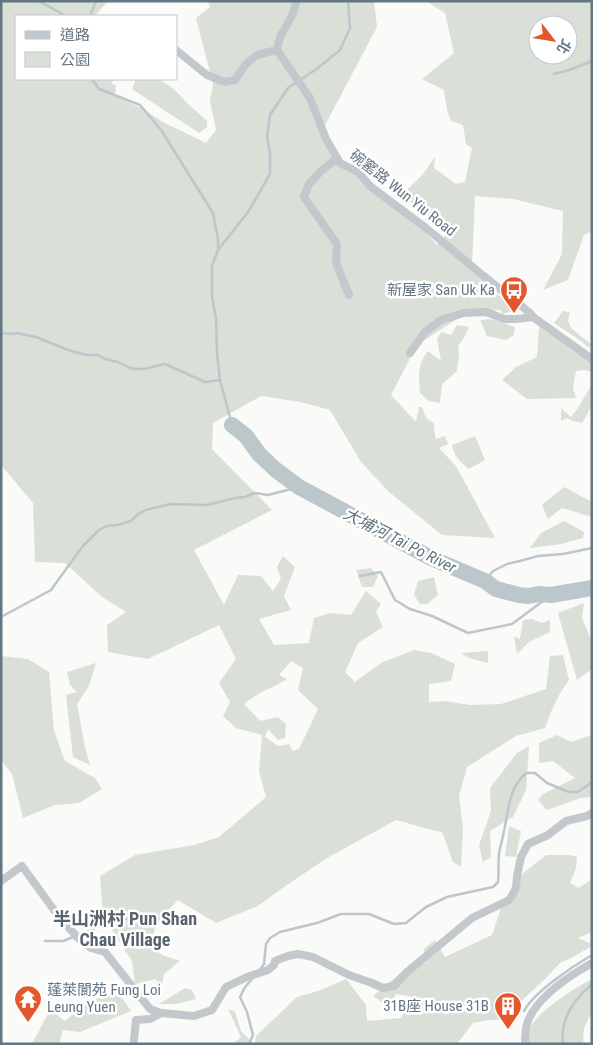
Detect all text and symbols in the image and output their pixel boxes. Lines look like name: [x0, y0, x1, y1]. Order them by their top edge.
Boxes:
legend: [15, 15, 178, 80]
north arrow: [528, 15, 578, 65]
text: 道路: [60, 26, 90, 44]
text: 北: [554, 37, 575, 57]
text: 公園: [60, 51, 90, 69]
street label: 碗窰路 Wun Yiu Road: [346, 146, 460, 240]
bus stop icon: 新屋家 San Uk Ka: [499, 275, 529, 314]
place label: 新屋家 San Uk Ka: [387, 281, 495, 299]
water label: 大埔河 Tai Po River: [340, 504, 460, 578]
district label: 半山洲村 Pun Shan Chau Village: [53, 908, 197, 950]
place label: 蓬萊閬苑 Fung Loi Leung Yuen: [47, 981, 161, 1016]
temple icon: 蓬萊閬苑 Fung Loi Leung Yuen: [13, 984, 43, 1023]
building icon: 31B座 House 31B: [493, 991, 523, 1030]
place label: 31B座 House 31B: [383, 997, 489, 1015]

